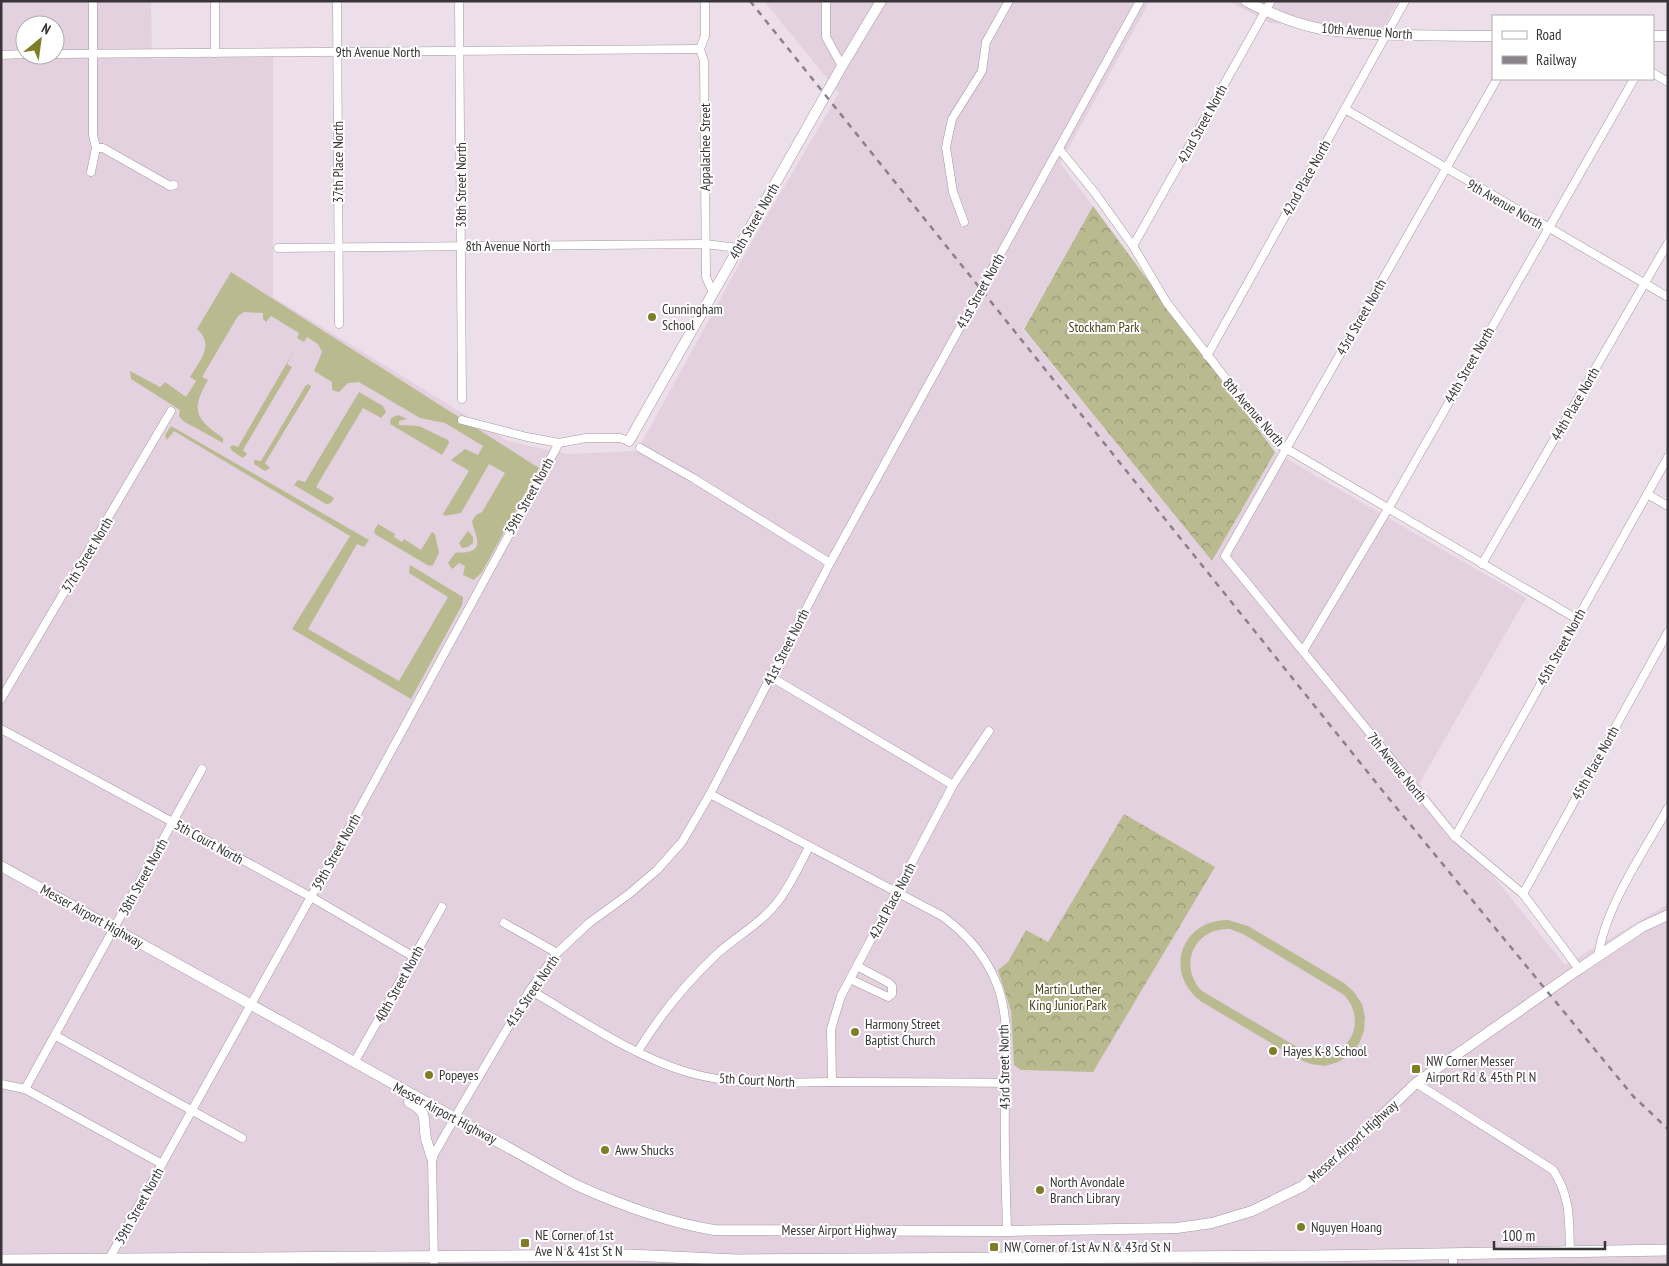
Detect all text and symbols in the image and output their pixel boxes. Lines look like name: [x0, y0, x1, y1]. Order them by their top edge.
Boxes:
north arrow: [15, 15, 65, 65]
legend: [1492, 15, 1654, 80]
text: N: [39, 19, 54, 38]
street label: 10th Avenue North: [1321, 19, 1413, 43]
text: Road: [1536, 25, 1562, 44]
street label: 9th Avenue North: [335, 43, 421, 61]
text: Railway: [1536, 50, 1577, 69]
street label: 42nd Street North: [1173, 81, 1231, 167]
street label: Appalachee Street: [696, 103, 714, 191]
street label: 37th Place North: [329, 121, 347, 203]
street label: 42nd Place North: [1278, 137, 1334, 219]
street label: 38th Street North: [452, 142, 470, 228]
street label: 9th Avenue North: [1464, 175, 1546, 233]
street label: 40th Street North: [725, 180, 783, 262]
street label: 8th Avenue North: [465, 237, 551, 255]
street label: 41st Street North: [952, 250, 1008, 332]
street label: 43rd Street North: [1332, 276, 1390, 358]
place label: Cunningham School: [662, 300, 723, 334]
marker: Cunningham School: [646, 311, 658, 323]
park label: Stockham Park: [1069, 318, 1140, 336]
street label: 44th Street North: [1440, 324, 1498, 406]
street label: 44th Place North: [1547, 364, 1603, 444]
street label: 8th Avenue North: [1219, 374, 1289, 450]
street label: 39th Street North: [500, 454, 558, 538]
street label: 37th Street North: [57, 514, 117, 596]
street label: 45th Street North: [1532, 605, 1590, 689]
street label: 41st Street North: [759, 606, 813, 688]
street label: 45th Place North: [1567, 723, 1623, 803]
street label: 7th Avenue North: [1363, 728, 1431, 806]
street label: 39th Street North: [307, 810, 365, 894]
street label: 5th Court North: [171, 816, 247, 868]
street label: 38th Street North: [114, 835, 172, 919]
street label: 42nd Place North: [864, 860, 920, 942]
street label: Messer Airport Highway: [37, 880, 147, 952]
street label: 40th Street North: [370, 942, 428, 1026]
street label: 41st Street North: [501, 951, 563, 1031]
park label: Martin Luther King Junior Park: [1029, 980, 1107, 1014]
place label: Harmony Street Baptist Church: [865, 1015, 940, 1049]
street label: 43rd Street North: [994, 1024, 1014, 1110]
marker: Harmony Street Baptist Church: [849, 1026, 861, 1038]
place label: Hayes K-8 School: [1283, 1042, 1367, 1060]
marker: Hayes K-8 School: [1267, 1045, 1279, 1057]
place label: NW Corner Messer Airport Rd & 45th Pl N: [1426, 1052, 1536, 1086]
marker: NW Corner Messer Airport Rd & 45th Pl N: [1410, 1063, 1422, 1075]
place label: Popeyes: [439, 1066, 479, 1084]
marker: Popeyes: [423, 1069, 435, 1081]
street label: 5th Court North: [718, 1069, 796, 1091]
street label: Messer Airport Highway: [390, 1078, 501, 1148]
street label: Messer Airport Highway: [1304, 1095, 1402, 1186]
place label: Aww Shucks: [615, 1141, 674, 1159]
marker: Aww Shucks: [599, 1144, 611, 1156]
street label: 39th Street North: [110, 1164, 168, 1248]
place label: North Avondale Branch Library: [1050, 1173, 1125, 1207]
marker: North Avondale Branch Library: [1034, 1184, 1046, 1196]
place label: Nguyen Hoang: [1311, 1218, 1382, 1236]
scale bar: [1494, 1218, 1605, 1250]
street label: Messer Airport Highway: [782, 1221, 897, 1239]
marker: Nguyen Hoang: [1295, 1221, 1307, 1233]
place label: NE Corner of 1st Ave N & 41st St N: [535, 1226, 623, 1260]
text: 100 m: [1502, 1226, 1535, 1245]
marker: NE Corner of 1st Ave N & 41st St N: [519, 1237, 531, 1249]
place label: NW Corner of 1st Av N & 43rd St N: [1004, 1238, 1171, 1256]
marker: NW Corner of 1st Av N & 43rd St N: [988, 1241, 1000, 1253]

